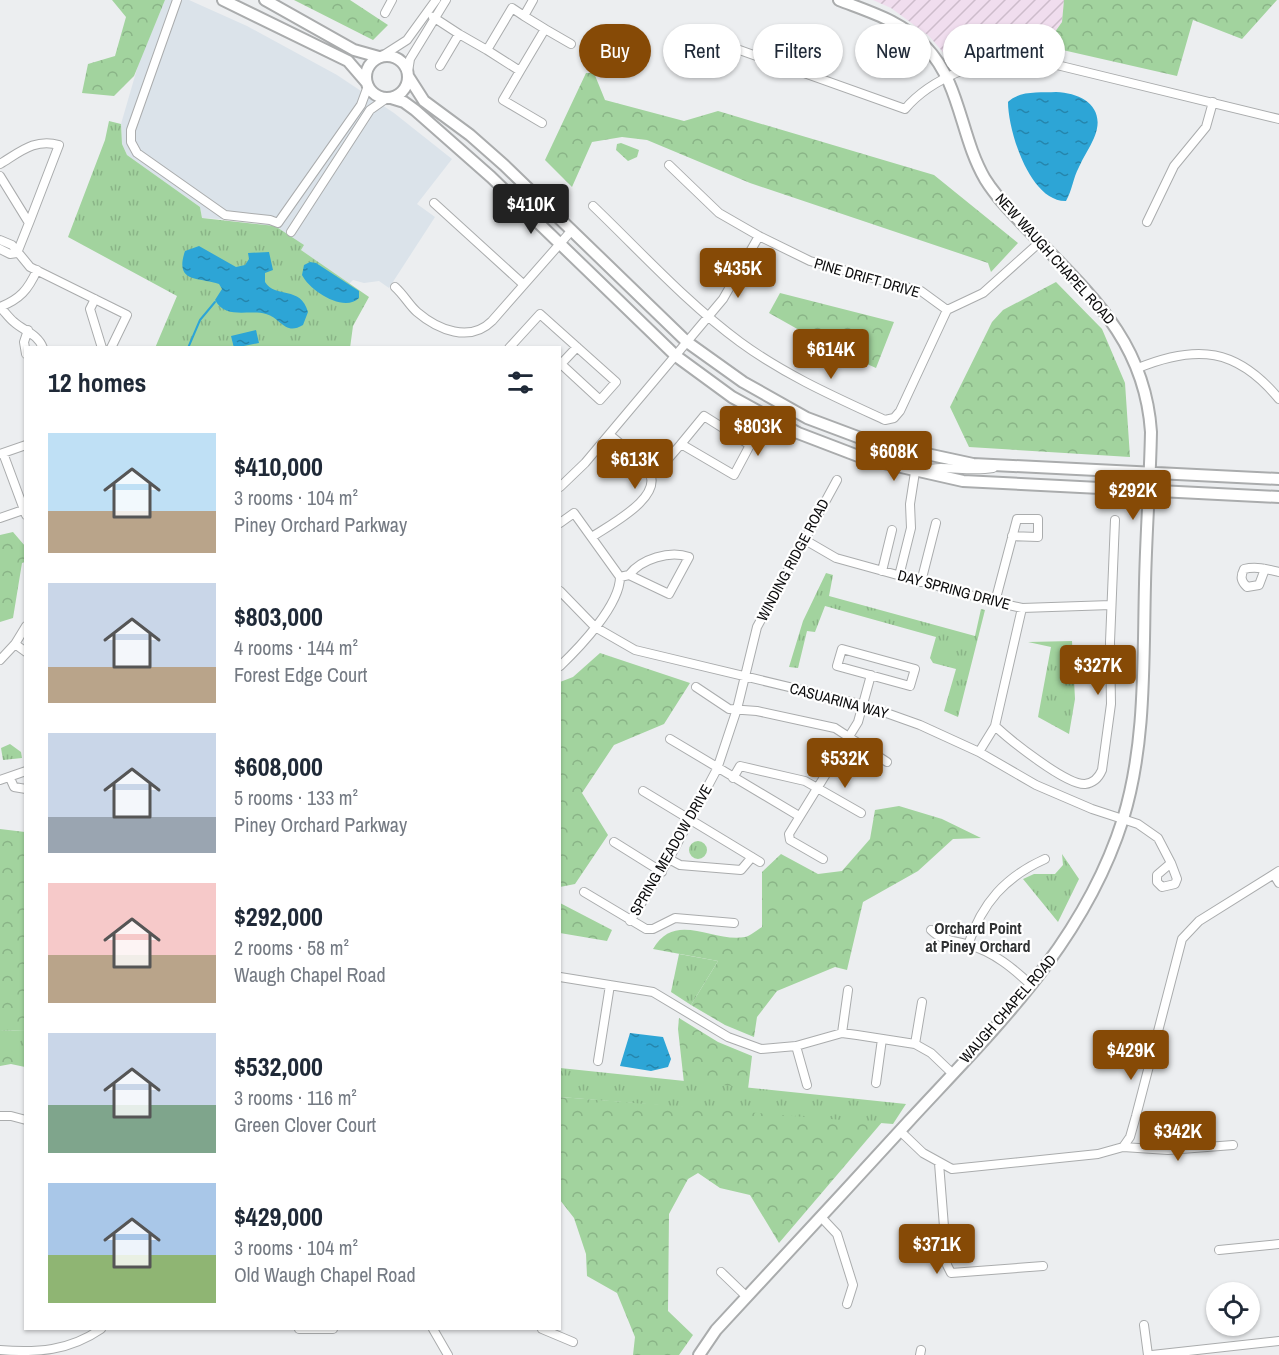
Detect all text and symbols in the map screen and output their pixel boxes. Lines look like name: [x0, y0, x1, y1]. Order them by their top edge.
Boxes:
chip: Buy: [579, 24, 651, 78]
chip: Rent: [663, 24, 741, 78]
chip: Filters: [753, 24, 843, 78]
chip: New: [855, 24, 931, 78]
chip: Apartment: [943, 24, 1065, 78]
pin: $410K: [489, 184, 573, 235]
street label: NEW WAUGH CHAPEL ROAD: [991, 188, 1120, 329]
text: $410K: [507, 190, 555, 217]
pin: $435K: [696, 248, 780, 299]
street label: PINE DRIFT DRIVE: [812, 252, 922, 303]
text: $435K: [714, 254, 762, 281]
pin: $614K: [789, 329, 873, 380]
text: $614K: [807, 335, 855, 362]
text: 12 homes: [48, 365, 146, 400]
icon: filters: [504, 366, 537, 399]
pin: $803K: [716, 406, 800, 457]
text: $803K: [734, 412, 782, 439]
pin: $608K: [852, 431, 936, 482]
text: $608K: [870, 437, 918, 464]
pin: $613K: [593, 439, 677, 490]
text: $613K: [611, 445, 659, 472]
text: $410,000: [234, 449, 323, 484]
icon: home: [96, 457, 168, 529]
pin: $292K: [1091, 470, 1175, 521]
text: $292K: [1109, 476, 1157, 503]
text: 3 rooms · 104 m²: [234, 484, 358, 511]
street label: WINDING RIDGE ROAD: [751, 495, 834, 625]
text: Piney Orchard Parkway: [234, 511, 407, 538]
street label: DAY SPRING DRIVE: [895, 564, 1013, 615]
text: $803,000: [234, 599, 323, 634]
icon: home: [96, 607, 168, 679]
text: 4 rooms · 144 m²: [234, 634, 358, 661]
pin: $327K: [1056, 645, 1140, 696]
text: $327K: [1074, 651, 1122, 678]
text: Forest Edge Court: [234, 661, 367, 688]
street label: CASUARINA WAY: [788, 677, 891, 724]
pin: $532K: [803, 738, 887, 789]
text: $532K: [821, 744, 869, 771]
text: $608,000: [234, 749, 323, 784]
icon: home: [96, 757, 168, 829]
street label: SPRING MEADOW DRIVE: [624, 780, 717, 919]
text: 5 rooms · 133 m²: [234, 784, 358, 811]
text: Piney Orchard Parkway: [234, 811, 407, 838]
text: $292,000: [234, 899, 323, 934]
icon: home: [96, 907, 168, 979]
district label: Orchard Point at Piney Orchard: [925, 917, 1031, 957]
text: 2 rooms · 58 m²: [234, 934, 349, 961]
street label: WAUGH CHAPEL ROAD: [954, 950, 1061, 1068]
text: Waugh Chapel Road: [234, 961, 386, 988]
pin: $429K: [1089, 1030, 1173, 1081]
text: $429K: [1107, 1036, 1155, 1063]
text: $532,000: [234, 1049, 323, 1084]
icon: home: [96, 1057, 168, 1129]
text: 3 rooms · 116 m²: [234, 1084, 357, 1111]
text: Green Clover Court: [234, 1111, 376, 1138]
pin: $342K: [1136, 1111, 1220, 1162]
text: $342K: [1154, 1117, 1202, 1144]
text: $429,000: [234, 1199, 323, 1234]
icon: home: [96, 1207, 168, 1279]
pin: $371K: [895, 1224, 979, 1275]
text: $371K: [913, 1230, 961, 1257]
text: 3 rooms · 104 m²: [234, 1234, 358, 1261]
text: Old Waugh Chapel Road: [234, 1261, 416, 1288]
map controls: [1206, 1282, 1260, 1336]
button: locate: [1206, 1282, 1260, 1336]

